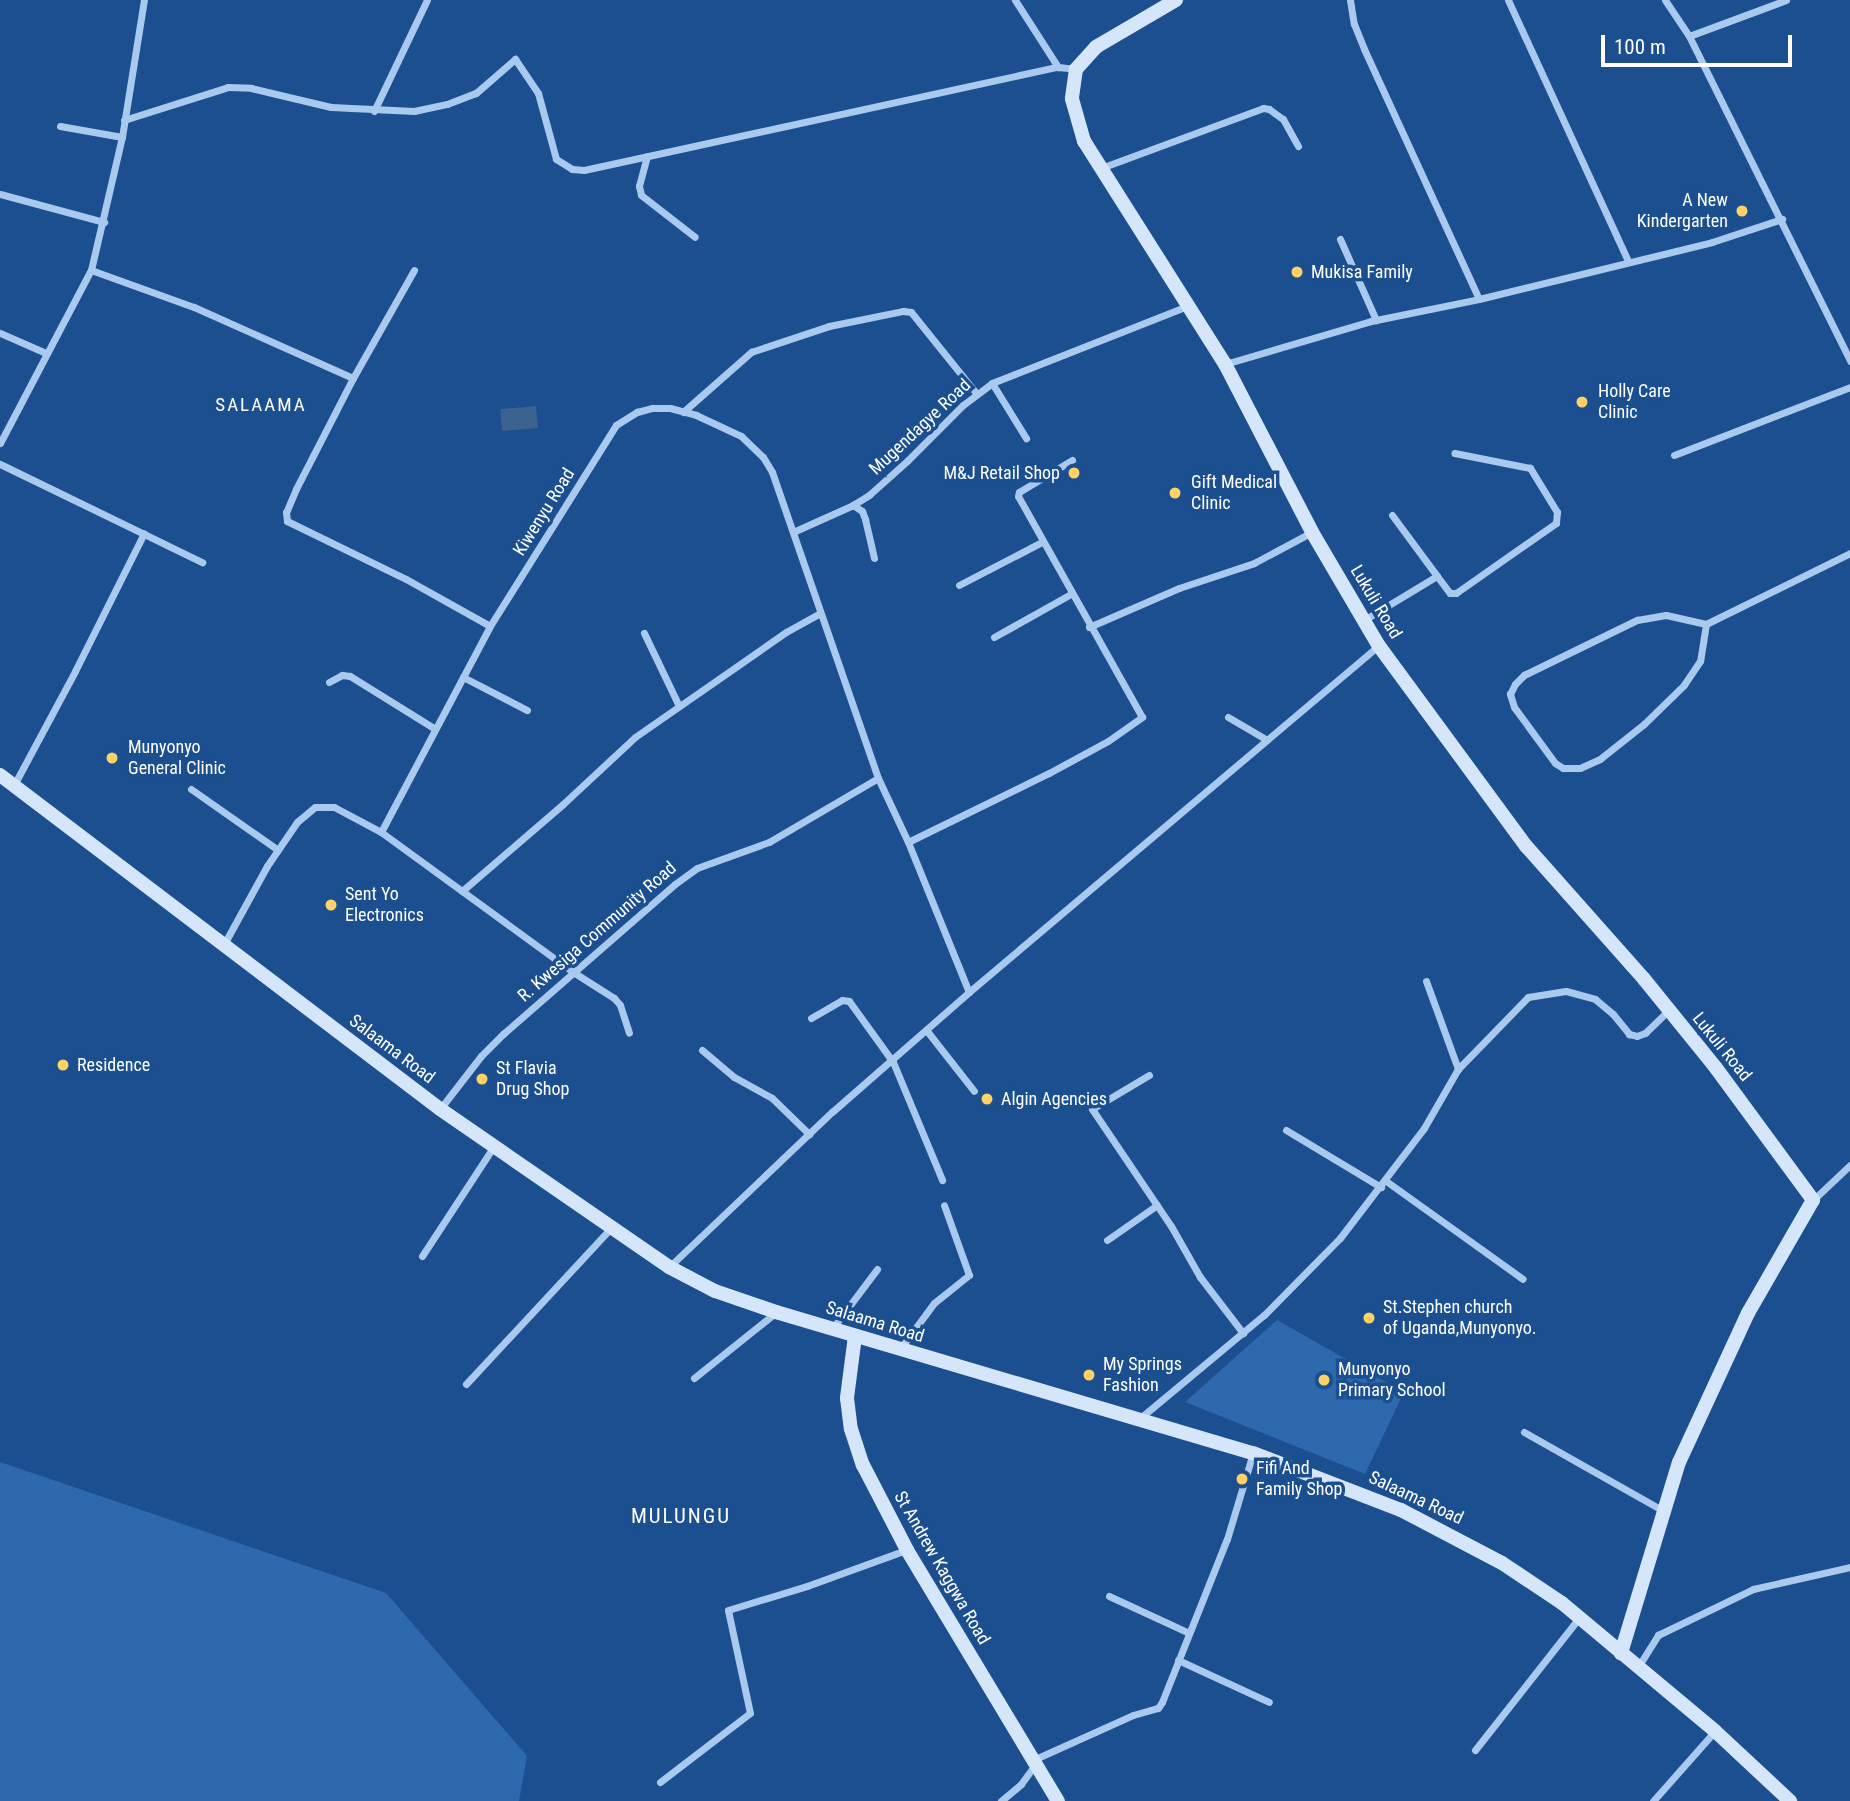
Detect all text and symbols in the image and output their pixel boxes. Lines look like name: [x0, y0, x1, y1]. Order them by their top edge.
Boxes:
scale bar: [1605, 21, 1796, 65]
text: 100 m: [1614, 35, 1666, 59]
place label: A New Kindergarten: [1637, 190, 1728, 232]
marker: A New Kindergarten: [1734, 203, 1750, 219]
place label: Mukisa Family: [1311, 261, 1413, 283]
marker: Mukisa Family: [1289, 264, 1305, 280]
street label: Mugendagye Road: [865, 374, 975, 480]
place label: Holly Care Clinic: [1598, 381, 1671, 424]
marker: Holly Care Clinic: [1572, 392, 1592, 412]
district label: SALAAMA: [216, 394, 306, 416]
place label: M&J Retail Shop: [944, 462, 1060, 484]
street label: Kiwenyu Road: [509, 464, 579, 560]
marker: M&J Retail Shop: [1066, 465, 1082, 481]
place label: Gift Medical Clinic: [1191, 472, 1277, 514]
marker: Gift Medical Clinic: [1165, 483, 1185, 503]
street label: Lukuli Road: [1346, 561, 1406, 643]
place label: Munyonyo General Clinic: [128, 737, 226, 780]
marker: Munyonyo General Clinic: [102, 748, 122, 768]
street label: R. Kwesiga Community Road: [513, 857, 681, 1007]
place label: Sent Yo Electronics: [345, 884, 424, 926]
marker: Sent Yo Electronics: [323, 897, 339, 913]
street label: Lukuli Road: [1688, 1008, 1756, 1086]
street label: Salaama Road: [345, 1010, 439, 1088]
place label: Residence: [77, 1054, 150, 1076]
marker: Residence: [55, 1057, 71, 1073]
place label: St Flavia Drug Shop: [496, 1058, 569, 1100]
marker: St Flavia Drug Shop: [474, 1071, 490, 1087]
place label: Algin Agencies: [1001, 1088, 1107, 1110]
marker: Algin Agencies: [979, 1091, 995, 1107]
street label: Salaama Road: [823, 1297, 927, 1347]
place label: St.Stephen church of Uganda,Munyonyo.: [1383, 1297, 1537, 1340]
marker: St.Stephen church of Uganda,Munyonyo.: [1361, 1310, 1377, 1326]
place label: My Springs Fashion: [1103, 1354, 1182, 1396]
place label: Munyonyo Primary School: [1338, 1359, 1446, 1402]
marker: My Springs Fashion: [1081, 1367, 1097, 1383]
marker: Munyonyo Primary School: [1316, 1372, 1332, 1388]
place label: Fifi And Family Shop: [1256, 1458, 1342, 1500]
street label: Salaama Road: [1365, 1467, 1467, 1529]
marker: Fifi And Family Shop: [1234, 1471, 1250, 1487]
street label: St Andrew Kaggwa Road: [889, 1488, 995, 1648]
district label: MULUNGU: [632, 1503, 730, 1529]

